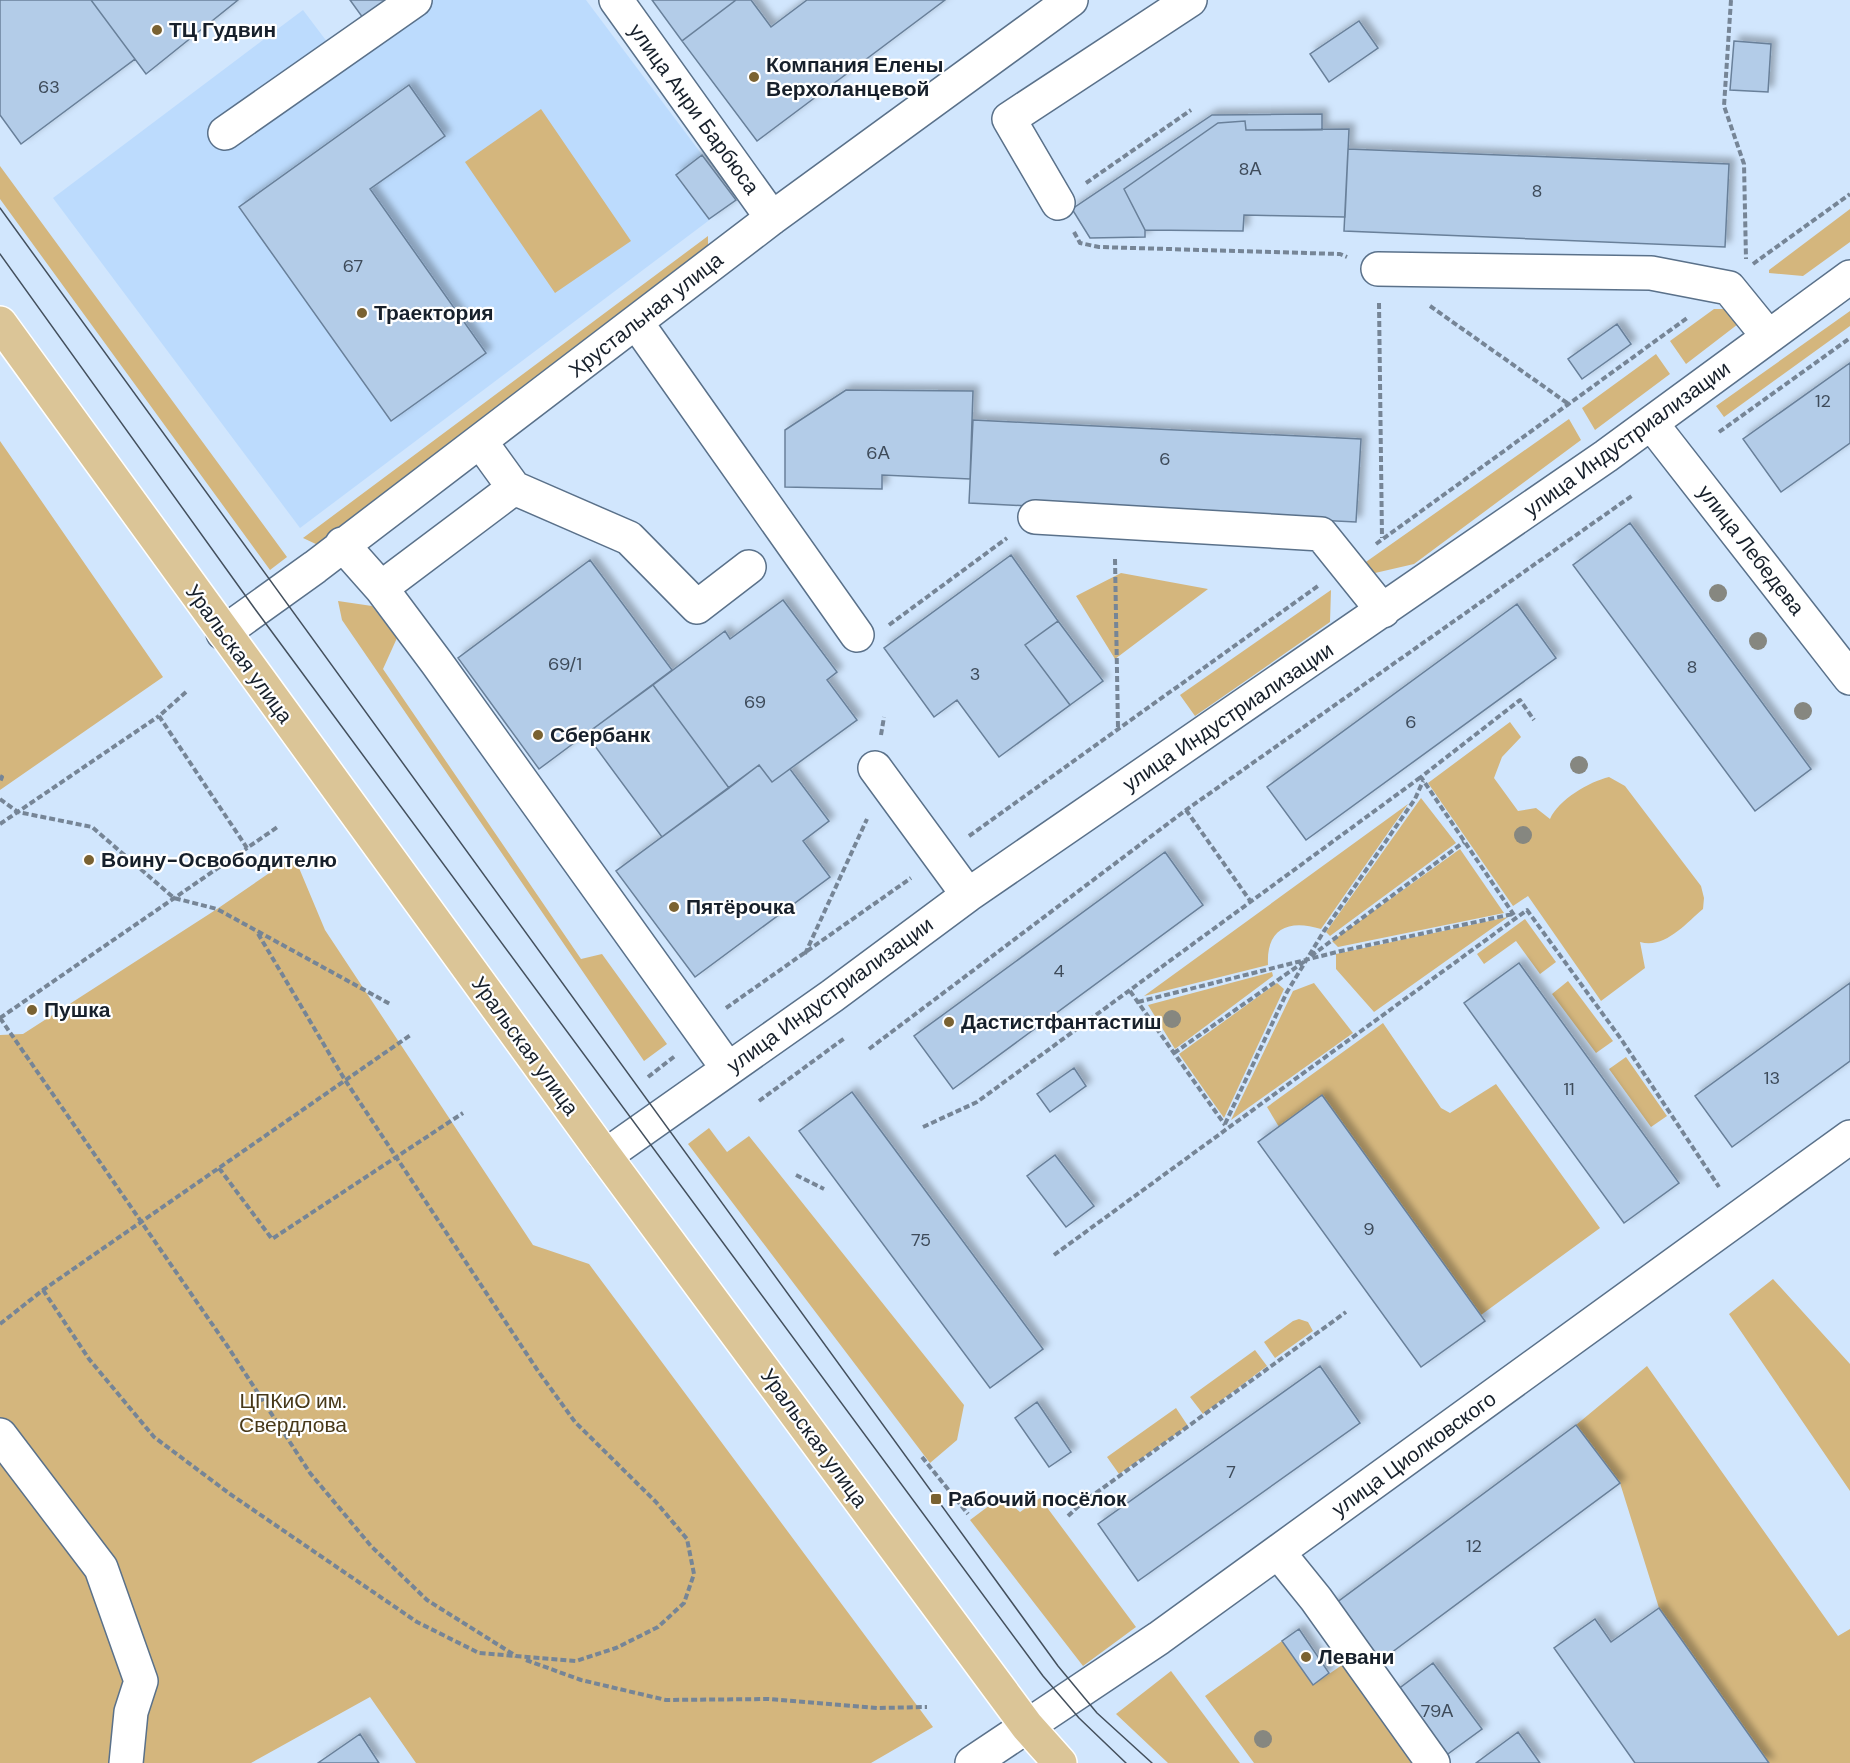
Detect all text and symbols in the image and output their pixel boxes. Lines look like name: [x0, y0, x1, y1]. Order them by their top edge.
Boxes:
place label: ТЦ Гудвин: [169, 16, 276, 44]
street label: улица Анри Барбюса: [622, 18, 766, 200]
marker: ТЦ Гудвин: [150, 23, 164, 37]
place label: Компания Елены Верхоланцевой: [766, 51, 943, 103]
marker: Компания Елены Верхоланцевой: [747, 70, 761, 84]
house number: 63: [38, 75, 60, 99]
house number: 8А: [1239, 157, 1261, 181]
house number: 8: [1532, 179, 1542, 203]
street label: Хрустальная улица: [563, 246, 729, 384]
house number: 67: [343, 254, 363, 278]
place label: Траектория: [374, 299, 494, 327]
marker: Траектория: [355, 306, 369, 320]
street label: улица Индустриализации: [1518, 355, 1736, 523]
house number: 12: [1815, 389, 1831, 413]
house number: 6А: [866, 441, 890, 465]
house number: 6: [1159, 447, 1171, 471]
street label: улица Лебедева: [1691, 479, 1811, 621]
street label: Уральская улица: [179, 579, 299, 729]
street label: улица Индустриализации: [1117, 636, 1339, 798]
house number: 69/1: [548, 652, 582, 676]
house number: 8: [1687, 655, 1697, 679]
house number: 3: [970, 662, 980, 686]
house number: 69: [744, 690, 766, 714]
house number: 6: [1405, 710, 1417, 734]
place label: Сбербанк: [550, 721, 651, 749]
marker: Сбербанк: [531, 728, 545, 742]
place label: Воину-Освободителю: [101, 846, 337, 874]
marker: Воину-Освободителю: [82, 853, 96, 867]
place label: Пятёрочка: [686, 893, 795, 921]
marker: Пятёрочка: [667, 900, 681, 914]
street label: улица Индустриализации: [721, 911, 939, 1079]
house number: 4: [1054, 959, 1065, 983]
street label: Уральская улица: [465, 971, 585, 1121]
place label: Пушка: [44, 996, 111, 1024]
marker: Пушка: [25, 1003, 39, 1017]
place label: Дастистфантастиш: [961, 1008, 1162, 1036]
marker: Дастистфантастиш: [942, 1015, 956, 1029]
house number: 13: [1764, 1066, 1780, 1090]
house number: 11: [1563, 1077, 1575, 1101]
house number: 9: [1363, 1217, 1375, 1241]
house number: 75: [911, 1228, 931, 1252]
street label: Уральская улица: [754, 1363, 874, 1513]
street label: улица Циолковского: [1326, 1385, 1502, 1523]
park label: ЦПКиО им. Свердлова: [239, 1387, 347, 1439]
house number: 7: [1226, 1460, 1236, 1484]
place label: Рабочий посёлок: [948, 1485, 1127, 1513]
marker: Рабочий посёлок: [929, 1492, 943, 1506]
house number: 12: [1466, 1534, 1482, 1558]
place label: Левани: [1318, 1643, 1394, 1671]
marker: Левани: [1299, 1650, 1313, 1664]
house number: 79А: [1421, 1699, 1453, 1723]

